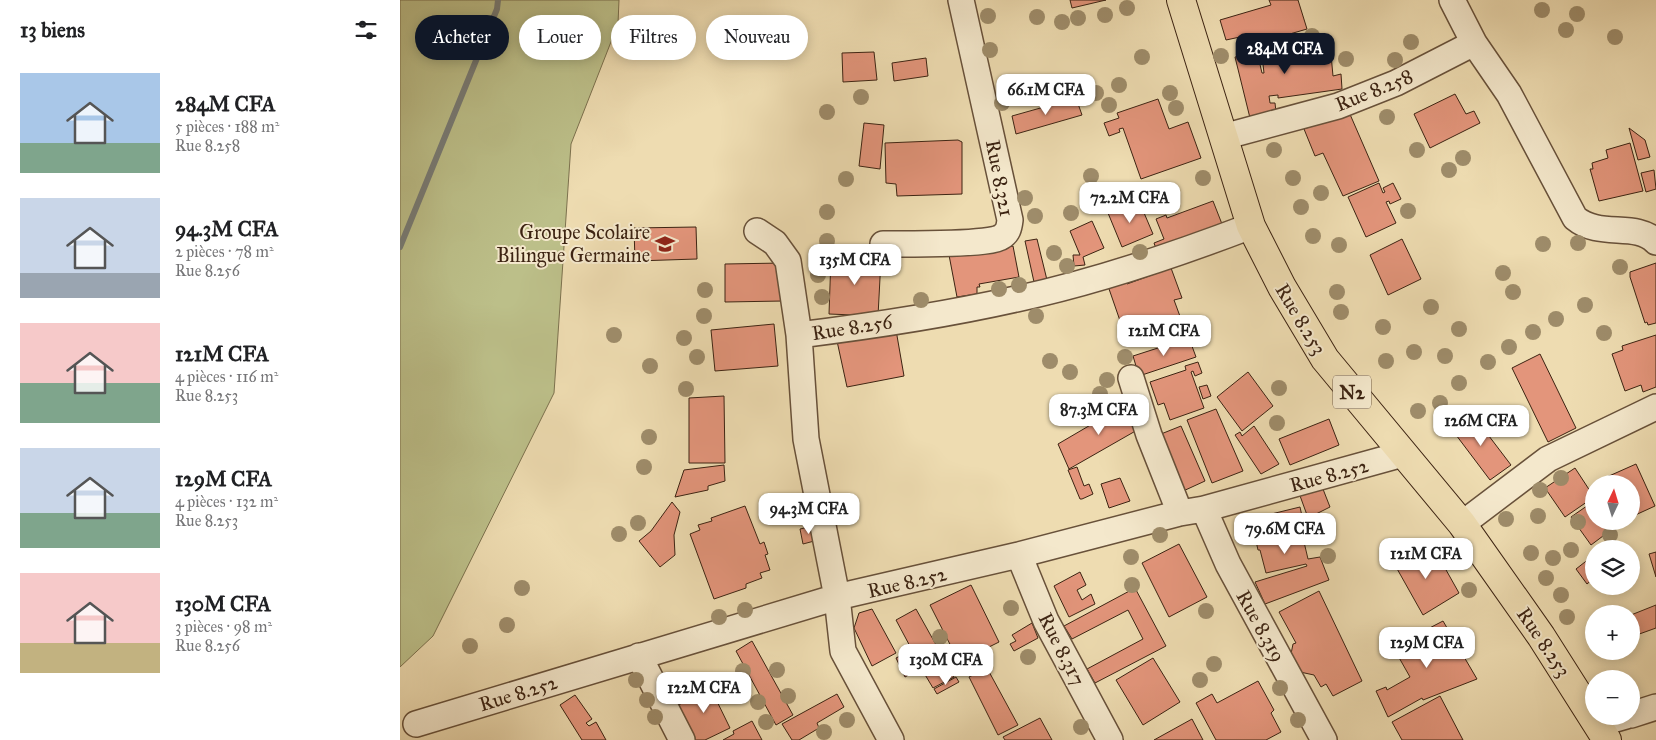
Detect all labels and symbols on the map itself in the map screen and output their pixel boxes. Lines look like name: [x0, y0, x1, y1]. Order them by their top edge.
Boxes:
pin: 284M CFA: [1233, 32, 1337, 75]
street label: Rue 8.258: [1332, 64, 1416, 116]
pin: 66.1M CFA: [989, 74, 1103, 116]
street label: Rue 8.321: [981, 138, 1019, 219]
pin: 72.2M CFA: [1073, 182, 1187, 224]
place label: Groupe Scolaire Bilingue Germaine: [496, 220, 650, 268]
school or university icon: Groupe Scolaire Bilingue Germaine: [654, 233, 676, 255]
pin: 135M CFA: [803, 244, 907, 286]
street label: Rue 8.253: [1270, 279, 1332, 359]
street label: Rue 8.256: [810, 309, 895, 345]
pin: 121M CFA: [1112, 314, 1216, 357]
road number: N2: [1333, 376, 1371, 408]
pin: 87.3M CFA: [1042, 394, 1156, 436]
pin: 126M CFA: [1429, 404, 1533, 447]
street label: Rue 8.252: [1287, 453, 1371, 497]
north arrow: [1585, 475, 1640, 530]
pin: 94.3M CFA: [752, 492, 866, 535]
pin: 79.6M CFA: [1228, 512, 1342, 555]
pin: 121M CFA: [1374, 538, 1478, 580]
street label: Rue 8.252: [865, 561, 949, 603]
street label: Rue 8.319: [1231, 586, 1291, 666]
street label: Rue 8.253: [1512, 603, 1576, 681]
street label: Rue 8.317: [1033, 609, 1091, 689]
pin: 129M CFA: [1375, 626, 1479, 669]
pin: 130M CFA: [894, 644, 998, 686]
street label: Rue 8.252: [476, 670, 560, 716]
pin: 122M CFA: [652, 672, 756, 714]

